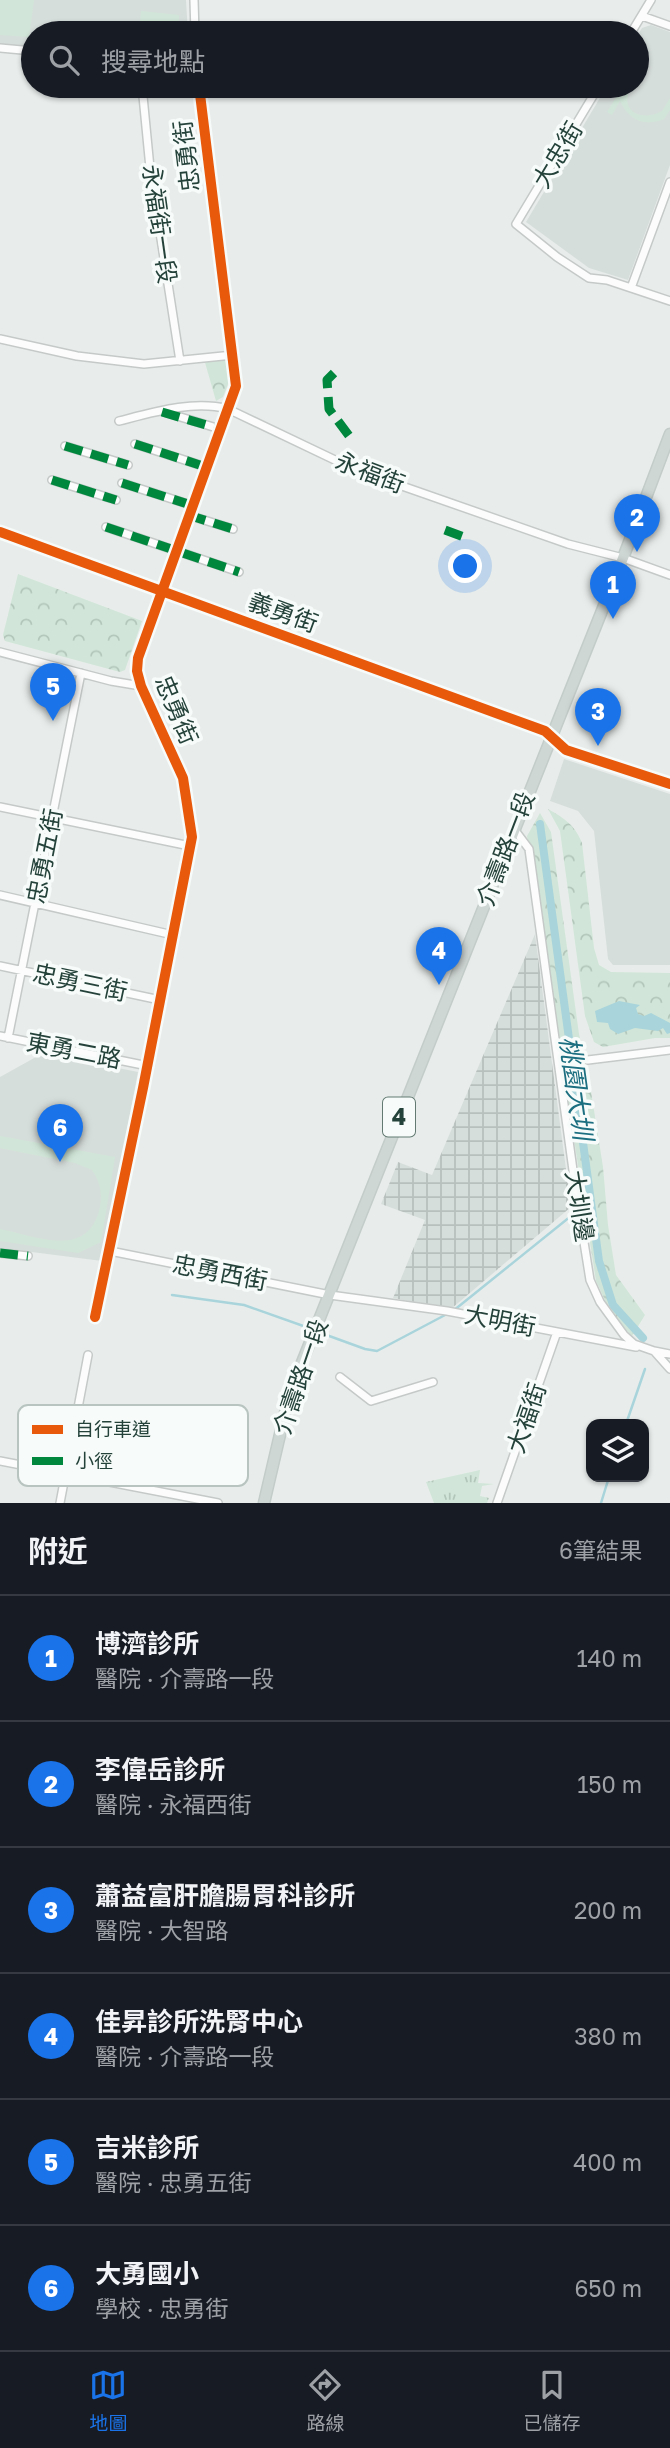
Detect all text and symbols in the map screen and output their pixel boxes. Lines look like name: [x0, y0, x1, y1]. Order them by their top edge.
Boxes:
search box: [21, 21, 649, 98]
icon: search: [45, 41, 83, 79]
text: 搜尋地點: [101, 46, 205, 77]
street label: 大忠街: [526, 116, 588, 193]
street label: 忠勇街: [167, 119, 204, 194]
street label: 永福街一段: [138, 162, 183, 285]
street label: 永福街: [332, 445, 409, 498]
pin: 2: [614, 494, 660, 552]
your location: [448, 549, 482, 583]
pin: 1: [590, 561, 636, 619]
street label: 義勇街: [245, 586, 322, 638]
pin: 5: [30, 663, 76, 721]
street label: 忠勇街: [150, 671, 205, 748]
pin: 3: [575, 688, 621, 746]
street label: 介壽路一段: [470, 787, 540, 910]
street label: 忠勇五街: [20, 806, 67, 906]
pin: 4: [416, 927, 462, 985]
street label: 忠勇三街: [30, 957, 130, 1006]
street label: 東勇二路: [24, 1026, 124, 1073]
water label: 桃園大圳: [554, 1034, 600, 1146]
road number: 4: [383, 1098, 415, 1136]
pin: 6: [37, 1104, 83, 1162]
street label: 大圳邊: [561, 1168, 600, 1244]
street label: 忠勇西街: [170, 1248, 270, 1295]
street label: 大明街: [462, 1298, 538, 1341]
street label: 介壽路一段: [266, 1315, 333, 1438]
street label: 大福街: [500, 1379, 551, 1456]
legend: [18, 1405, 248, 1486]
text: 自行車道: [75, 1417, 151, 1440]
map controls: [586, 1419, 649, 1482]
button: layers: [586, 1419, 649, 1482]
text: 小徑: [75, 1449, 113, 1472]
text: 附近: [28, 1533, 88, 1569]
text: 6筆結果: [559, 1536, 642, 1564]
text: 博濟診所: [95, 1628, 199, 1659]
text: 1: [45, 1644, 57, 1672]
text: 140 m: [576, 1644, 642, 1672]
text: 醫院 · 介壽路一段: [95, 1664, 274, 1692]
text: 李偉岳診所: [95, 1754, 225, 1785]
text: 2: [44, 1770, 58, 1798]
text: 150 m: [577, 1770, 642, 1798]
text: 醫院 · 永福西街: [95, 1790, 251, 1818]
text: 蕭益富肝膽腸胃科診所: [95, 1880, 355, 1911]
text: 3: [44, 1896, 58, 1924]
text: 200 m: [574, 1896, 642, 1924]
text: 醫院 · 大智路: [95, 1916, 228, 1944]
text: 佳昇診所洗腎中心: [95, 2006, 303, 2037]
text: 4: [44, 2022, 58, 2050]
text: 380 m: [574, 2022, 642, 2050]
text: 醫院 · 介壽路一段: [95, 2042, 274, 2070]
text: 吉米診所: [95, 2132, 199, 2163]
text: 5: [44, 2148, 58, 2176]
text: 400 m: [573, 2148, 642, 2176]
text: 醫院 · 忠勇五街: [95, 2168, 251, 2196]
text: 大勇國小: [95, 2258, 199, 2289]
text: 6: [44, 2274, 58, 2302]
text: 650 m: [574, 2274, 642, 2302]
text: 學校 · 忠勇街: [95, 2294, 228, 2322]
tab: 地圖: [89, 2366, 128, 2435]
tab: 路線: [306, 2366, 345, 2435]
tab: 已儲存: [523, 2366, 581, 2435]

